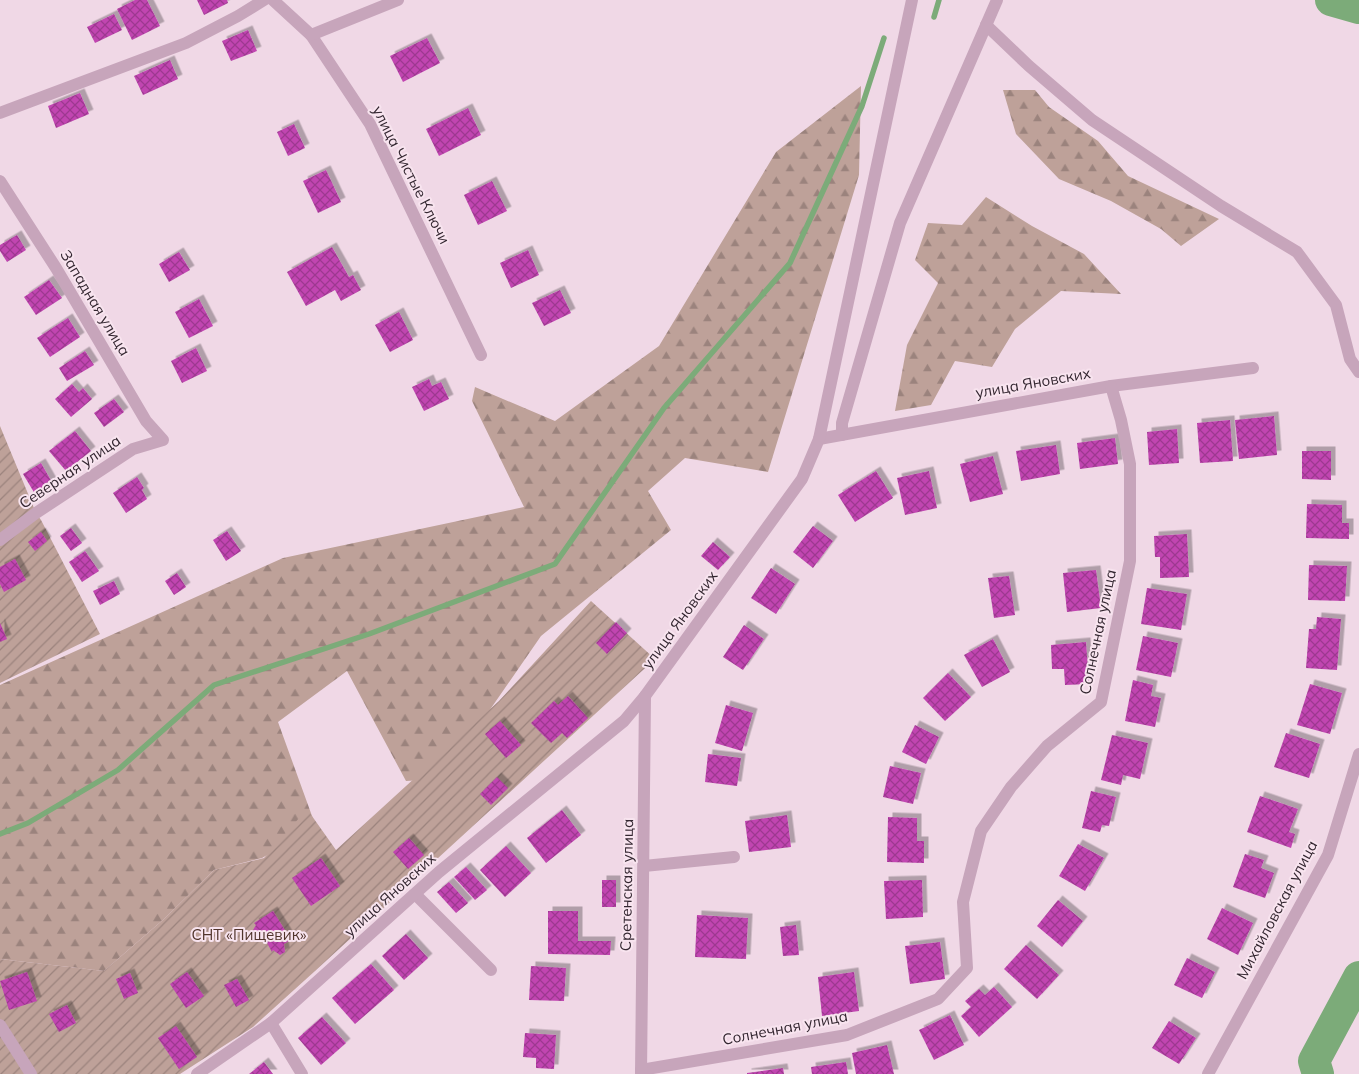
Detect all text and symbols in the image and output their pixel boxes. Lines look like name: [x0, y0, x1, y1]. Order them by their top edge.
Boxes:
street label: улица Чистые Ключи: [368, 102, 455, 247]
street label: Западная улица: [56, 246, 135, 359]
street label: улица Яновских: [974, 363, 1092, 402]
street label: Северная улица: [15, 431, 124, 513]
street label: улица Яновских: [638, 567, 722, 673]
street label: Солнечная улица: [1075, 568, 1120, 696]
street label: Сретенская улица: [616, 819, 637, 951]
street label: Михайловская улица: [1232, 837, 1321, 982]
street label: улица Яновских: [340, 849, 439, 941]
park label: СНТ «Пищевик»: [192, 925, 307, 944]
street label: Солнечная улица: [721, 1006, 849, 1049]

